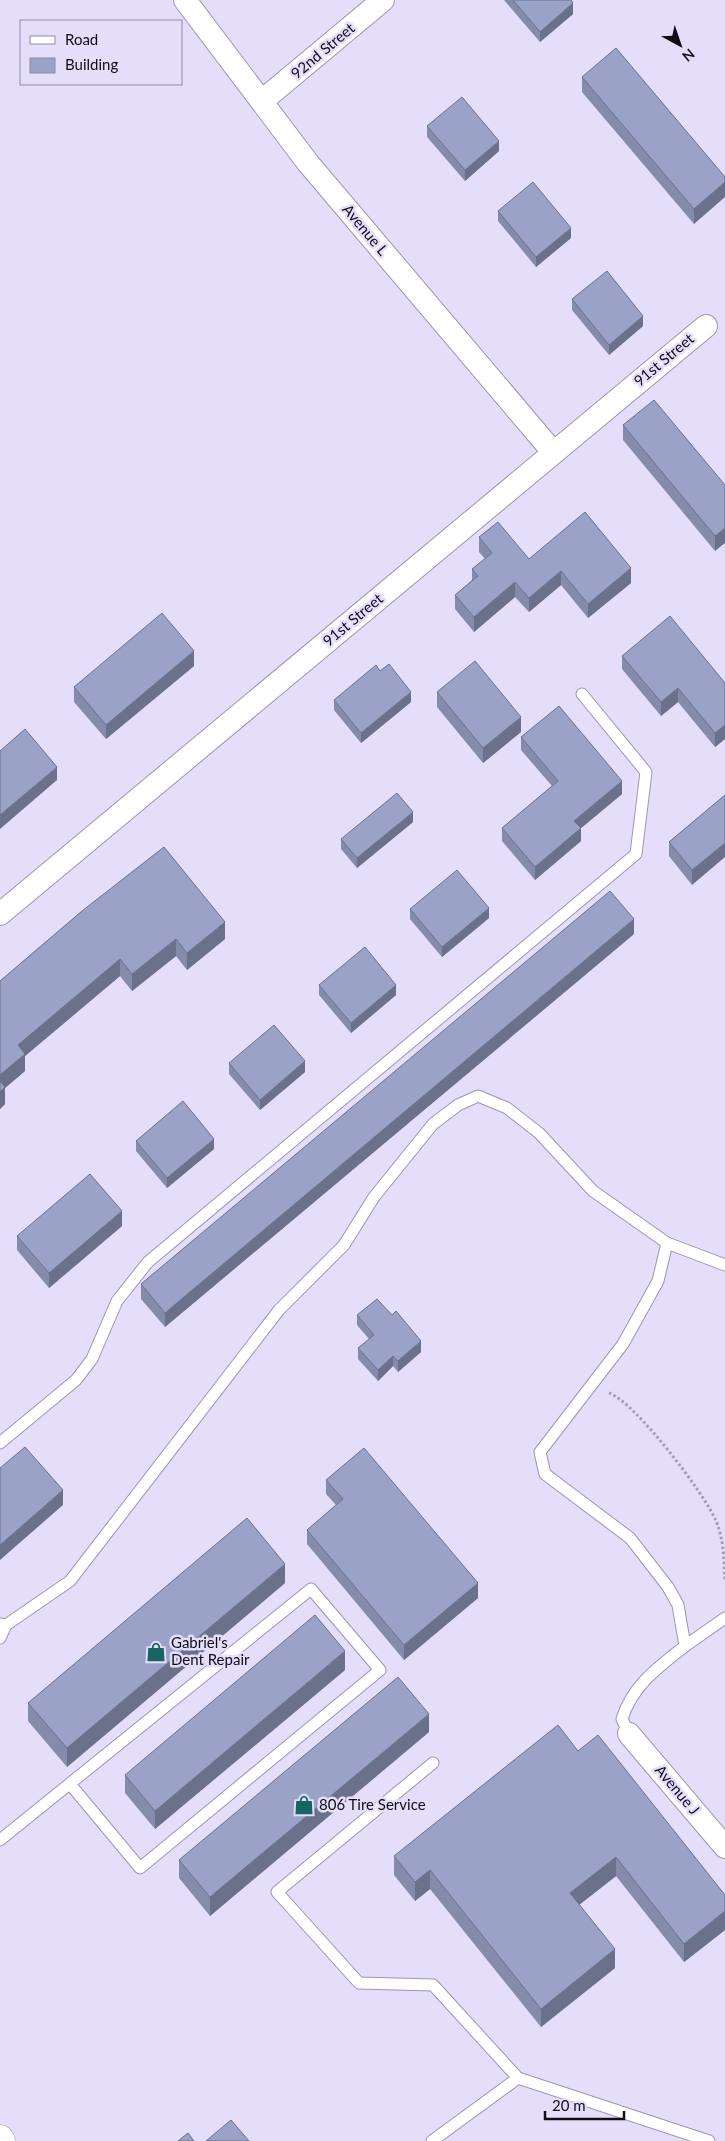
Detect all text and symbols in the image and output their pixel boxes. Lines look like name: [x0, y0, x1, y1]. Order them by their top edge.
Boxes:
street label: 92nd Street: [287, 18, 358, 82]
legend: [20, 20, 182, 85]
north arrow: [655, 20, 705, 70]
text: Road: [65, 30, 98, 48]
text: N: [679, 45, 698, 65]
text: Building: [65, 55, 118, 73]
street label: Avenue L: [339, 200, 393, 259]
street label: 91st Street: [630, 329, 697, 389]
street label: 91st Street: [319, 589, 386, 649]
place label: Gabriel's Dent Repair: [171, 1633, 250, 1668]
shop icon: Gabriel's Dent Repair: [145, 1641, 167, 1663]
street label: Avenue J: [652, 1761, 704, 1818]
shop icon: 806 Tire Service: [293, 1794, 315, 1816]
place label: 806 Tire Service: [319, 1795, 426, 1813]
scale bar: [545, 2088, 624, 2120]
text: 20 m: [552, 2096, 586, 2114]

